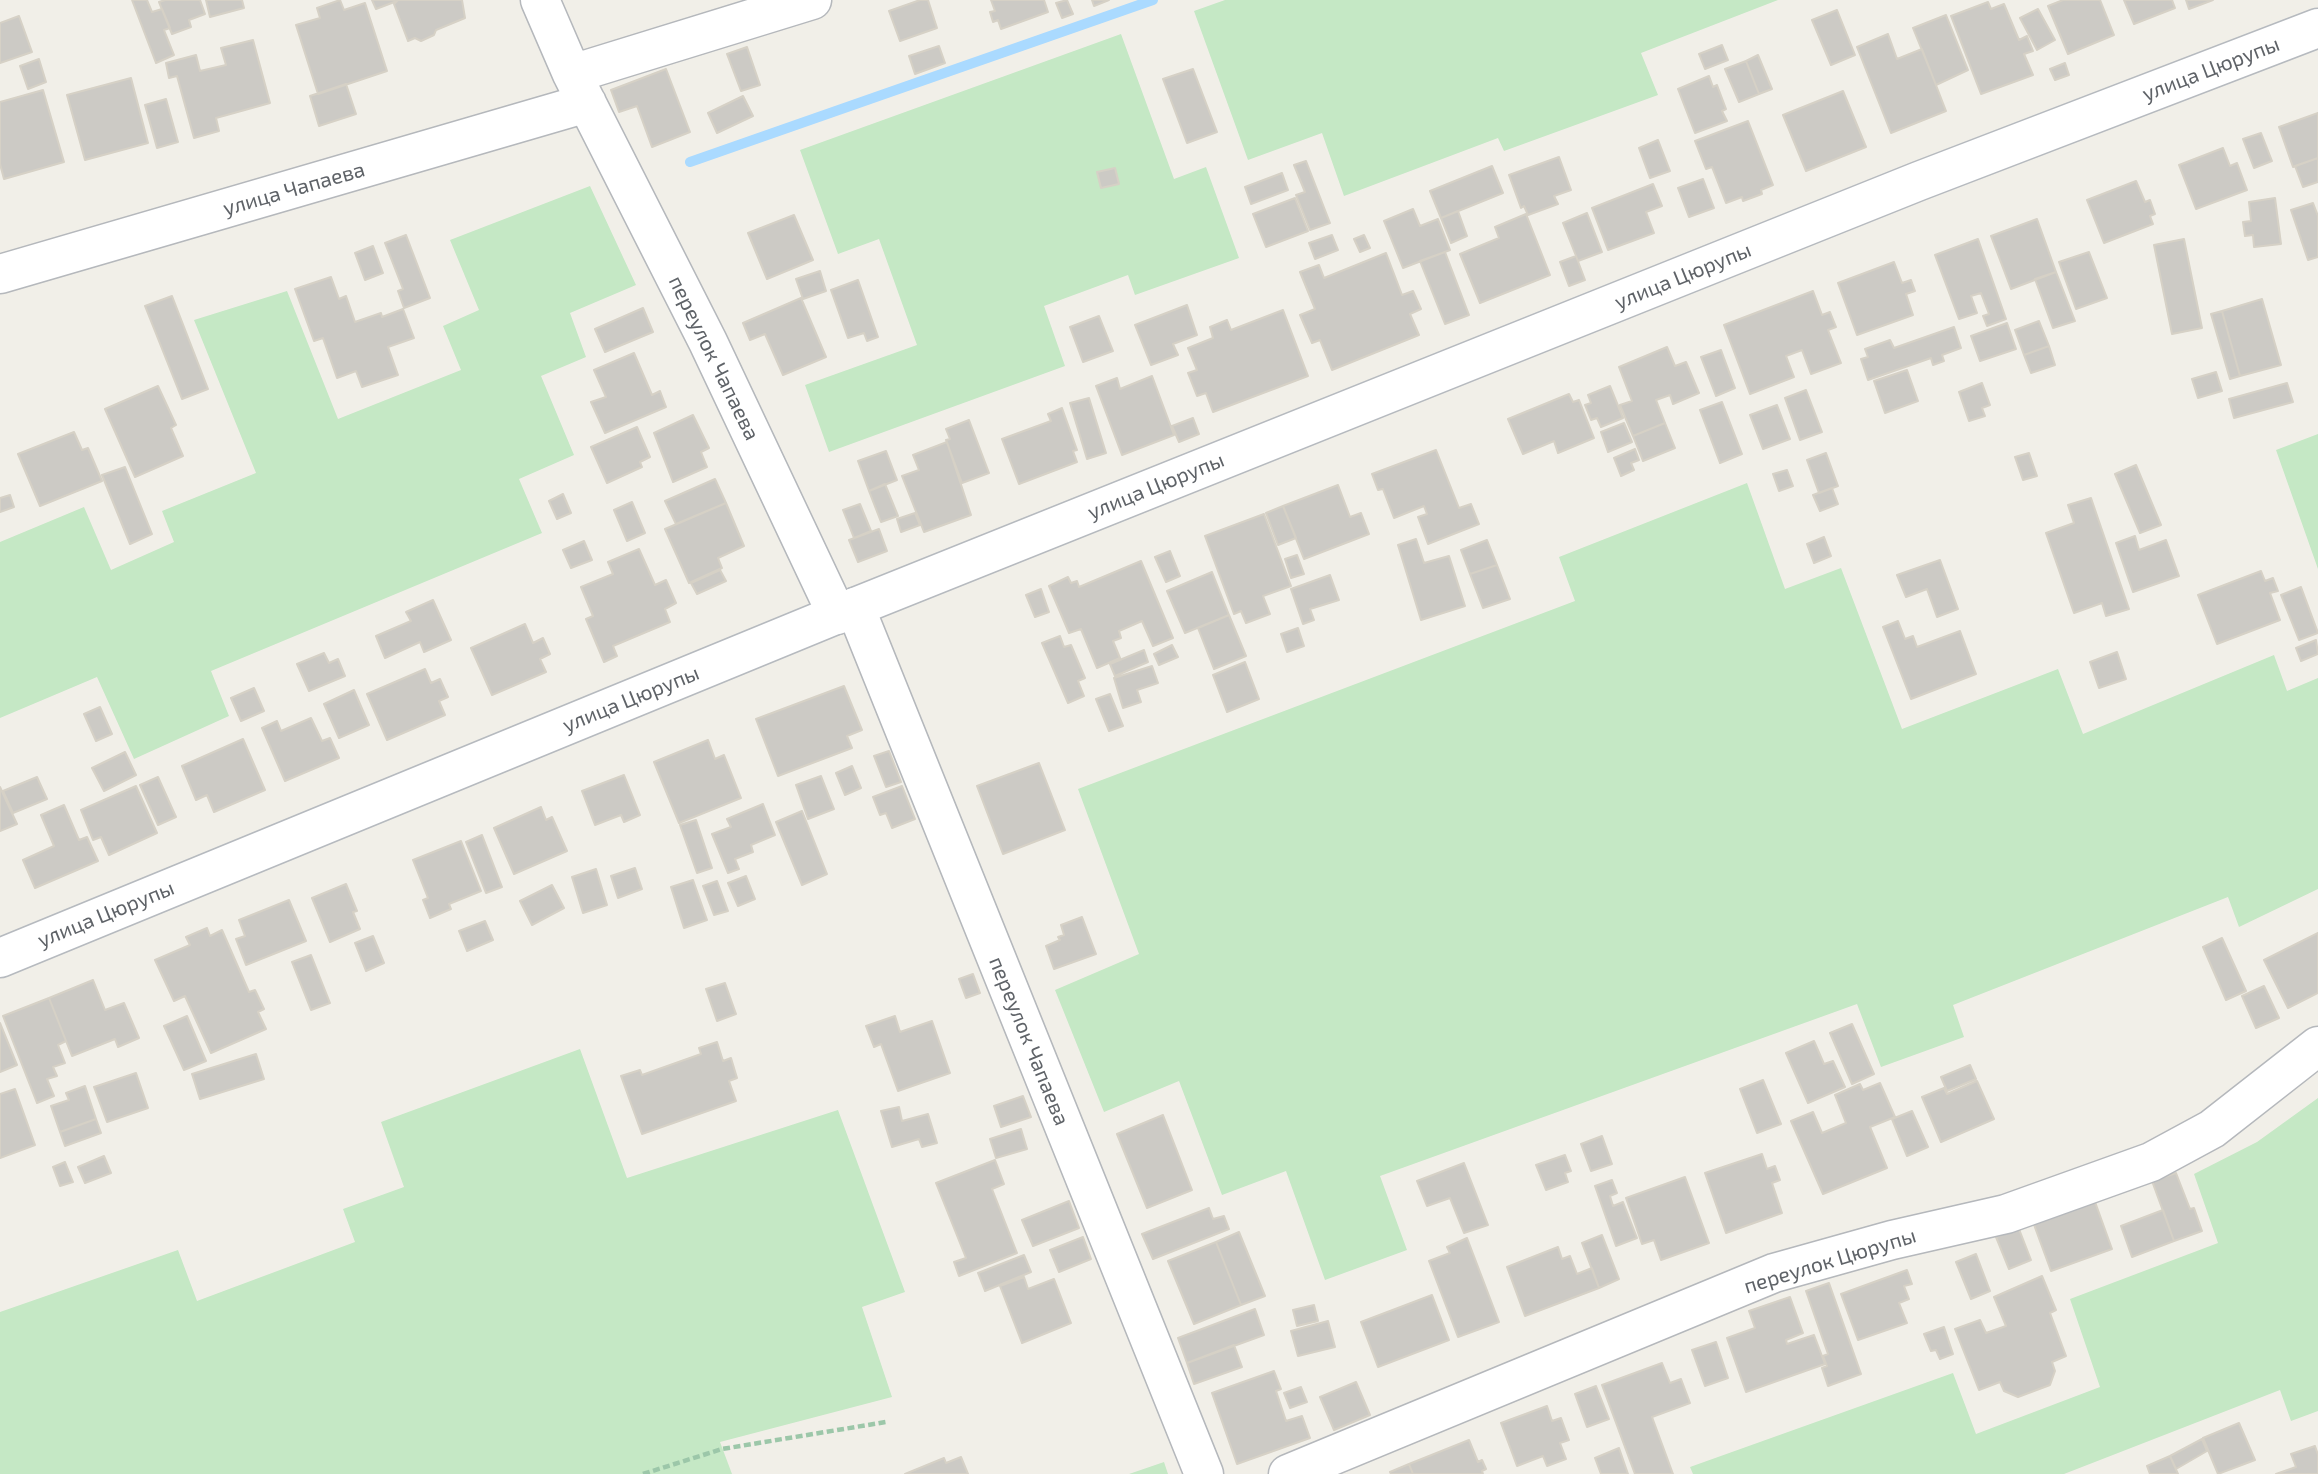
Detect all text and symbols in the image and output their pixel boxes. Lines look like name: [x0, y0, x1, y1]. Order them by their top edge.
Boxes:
street label: улица Цюрупы: [2139, 31, 2283, 107]
street label: улица Чапаева: [220, 157, 368, 221]
street label: улица Цюрупы: [1611, 237, 1755, 315]
street label: переулок Чапаева: [663, 272, 765, 444]
street label: улица Цюрупы: [1084, 447, 1228, 525]
street label: улица Цюрупы: [559, 660, 703, 738]
street label: улица Цюрупы: [34, 875, 178, 953]
street label: переулок Чапаева: [984, 953, 1074, 1129]
street label: переулок Цюрупы: [1741, 1223, 1919, 1299]

